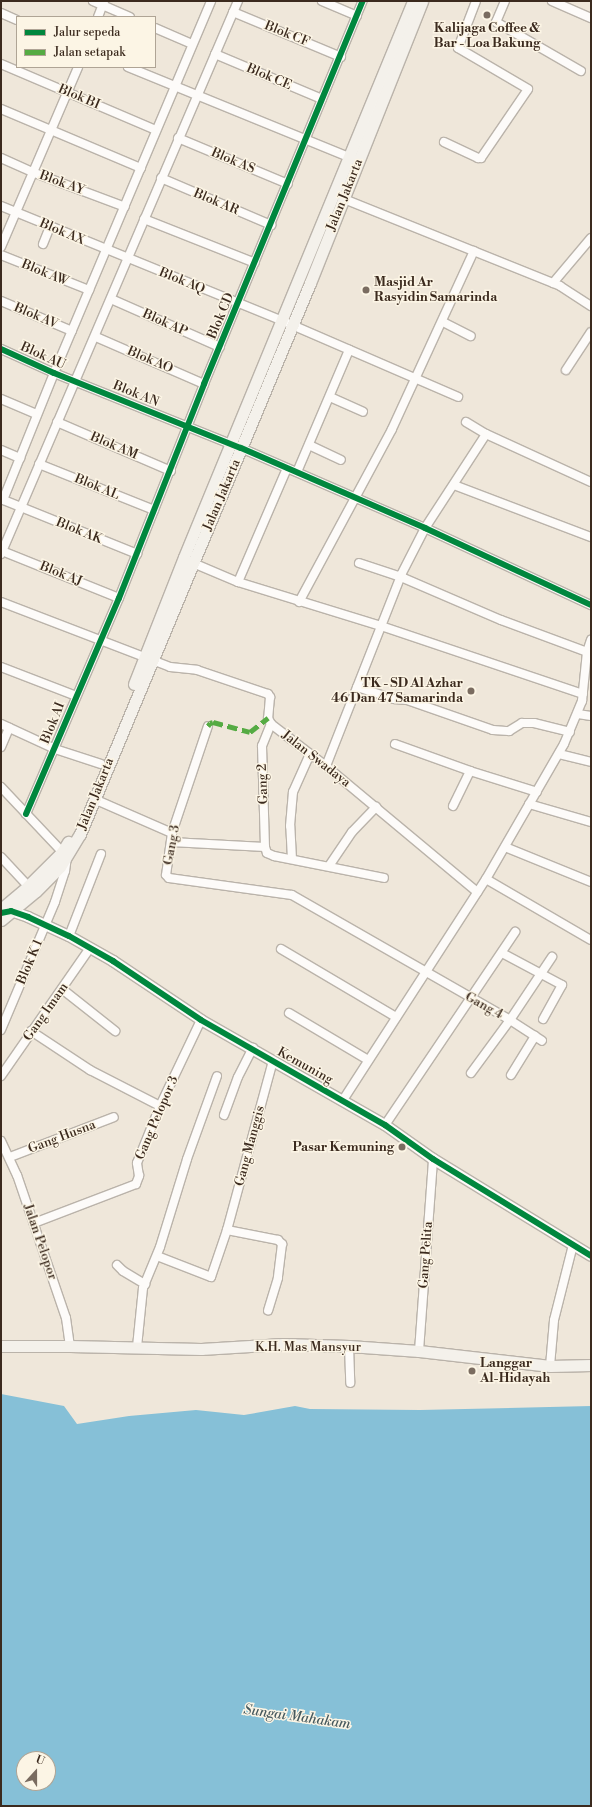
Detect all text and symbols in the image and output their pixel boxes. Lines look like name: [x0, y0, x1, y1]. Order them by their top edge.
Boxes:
marker: Kalijaga Coffee & Bar - Loa Bakung: [482, 10, 492, 20]
legend: [16, 16, 156, 68]
street label: Blok CF: [262, 18, 312, 50]
place label: Kalijaga Coffee & Bar - Loa Bakung: [434, 21, 540, 52]
text: Jalur sepeda: [54, 25, 120, 40]
text: Jalan setapak: [54, 45, 126, 60]
street label: Blok CE: [244, 61, 294, 93]
street label: Blok BI: [56, 81, 102, 113]
street label: Blok AS: [209, 145, 257, 177]
street label: Jalan Jakarta: [323, 157, 367, 233]
street label: Blok AY: [37, 168, 87, 198]
street label: Blok AR: [191, 186, 241, 218]
street label: Blok AX: [37, 216, 87, 248]
street label: Blok AW: [19, 257, 71, 289]
street label: Blok AQ: [157, 265, 207, 297]
place label: Masjid Ar Rasyidin Samarinda: [374, 275, 497, 306]
marker: Masjid Ar Rasyidin Samarinda: [361, 285, 371, 295]
street label: Blok CD: [204, 290, 238, 342]
street label: Blok AV: [12, 300, 60, 332]
street label: Blok AP: [140, 306, 190, 340]
street label: Blok AU: [18, 339, 68, 373]
street label: Blok AO: [125, 343, 175, 377]
street label: Blok AN: [111, 378, 161, 410]
street label: Blok AM: [88, 429, 140, 463]
street label: Jalan Jakarta: [200, 457, 244, 533]
street label: Blok AL: [72, 471, 122, 503]
street label: Blok AK: [54, 515, 104, 547]
street label: Blok AJ: [37, 558, 85, 590]
place label: TK - SD Al Azhar 46 Dan 47 Samarinda: [331, 676, 463, 707]
marker: TK - SD Al Azhar 46 Dan 47 Samarinda: [466, 686, 476, 696]
street label: Blok AI: [38, 700, 68, 746]
street label: Jalan Swadaya: [279, 727, 353, 791]
street label: Jalan Jakarta: [74, 756, 118, 832]
street label: Gang 2: [254, 763, 272, 805]
street label: Gang 3: [160, 824, 184, 866]
street label: Blok K 1: [14, 937, 46, 987]
street label: Gang Imam: [20, 980, 72, 1044]
street label: Gang 4: [462, 989, 506, 1023]
street label: Kemuning: [274, 1044, 336, 1088]
street label: Gang Pelopor 3: [132, 1074, 182, 1162]
street label: Gang Manggis: [232, 1104, 268, 1188]
street label: Gang Husna: [26, 1117, 98, 1157]
place label: Pasar Kemuning: [293, 1139, 394, 1155]
marker: Pasar Kemuning: [397, 1142, 407, 1152]
street label: Jalan Pelopor: [20, 1202, 60, 1282]
street label: Gang Pelita: [416, 1221, 436, 1289]
street label: K.H. Mas Mansyur: [255, 1339, 361, 1355]
place label: Langgar Al-Hidayah: [480, 1356, 550, 1387]
marker: Langgar Al-Hidayah: [467, 1366, 477, 1376]
water label: Sungai Mahakam: [242, 1701, 352, 1733]
north arrow: [16, 1751, 56, 1791]
text: U: [33, 1753, 46, 1769]

